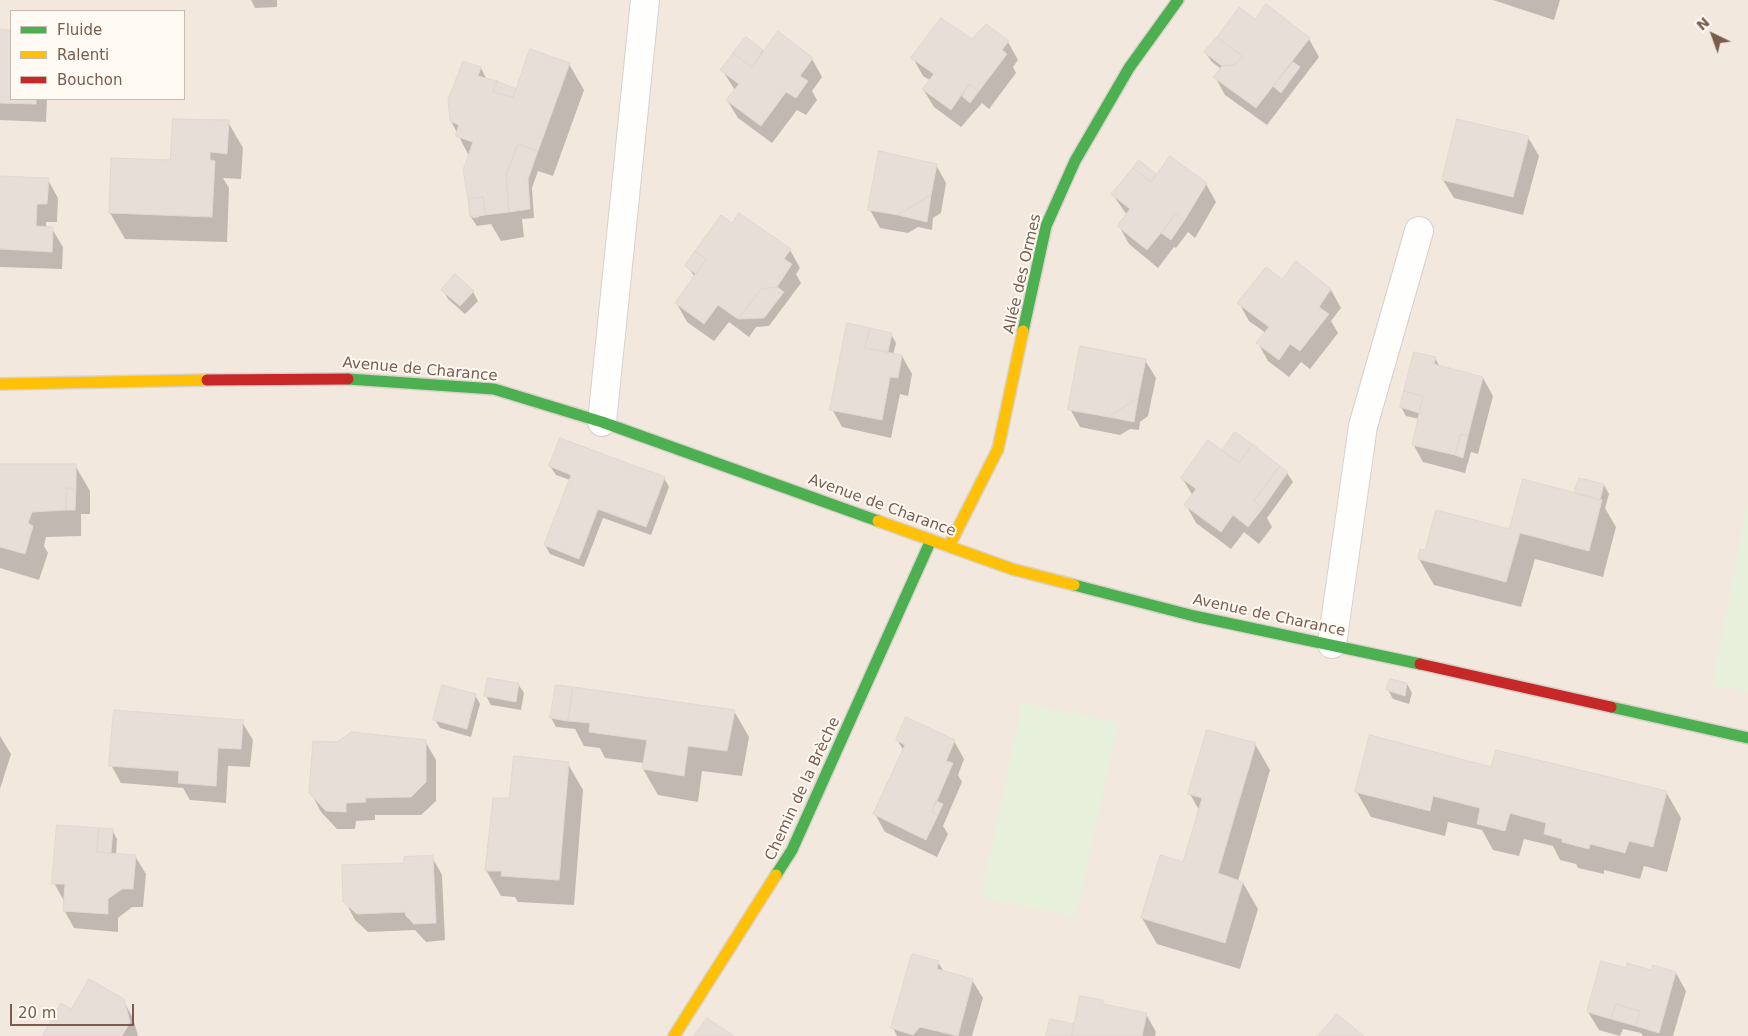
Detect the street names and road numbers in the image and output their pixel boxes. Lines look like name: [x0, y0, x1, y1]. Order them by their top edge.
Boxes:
street label: Allée des Ormes: [1000, 212, 1046, 336]
street label: Avenue de Charance: [342, 354, 498, 386]
street label: Avenue de Charance: [806, 471, 958, 541]
street label: Avenue de Charance: [1191, 591, 1347, 641]
street label: Chemin de la Brèche: [762, 714, 844, 864]

